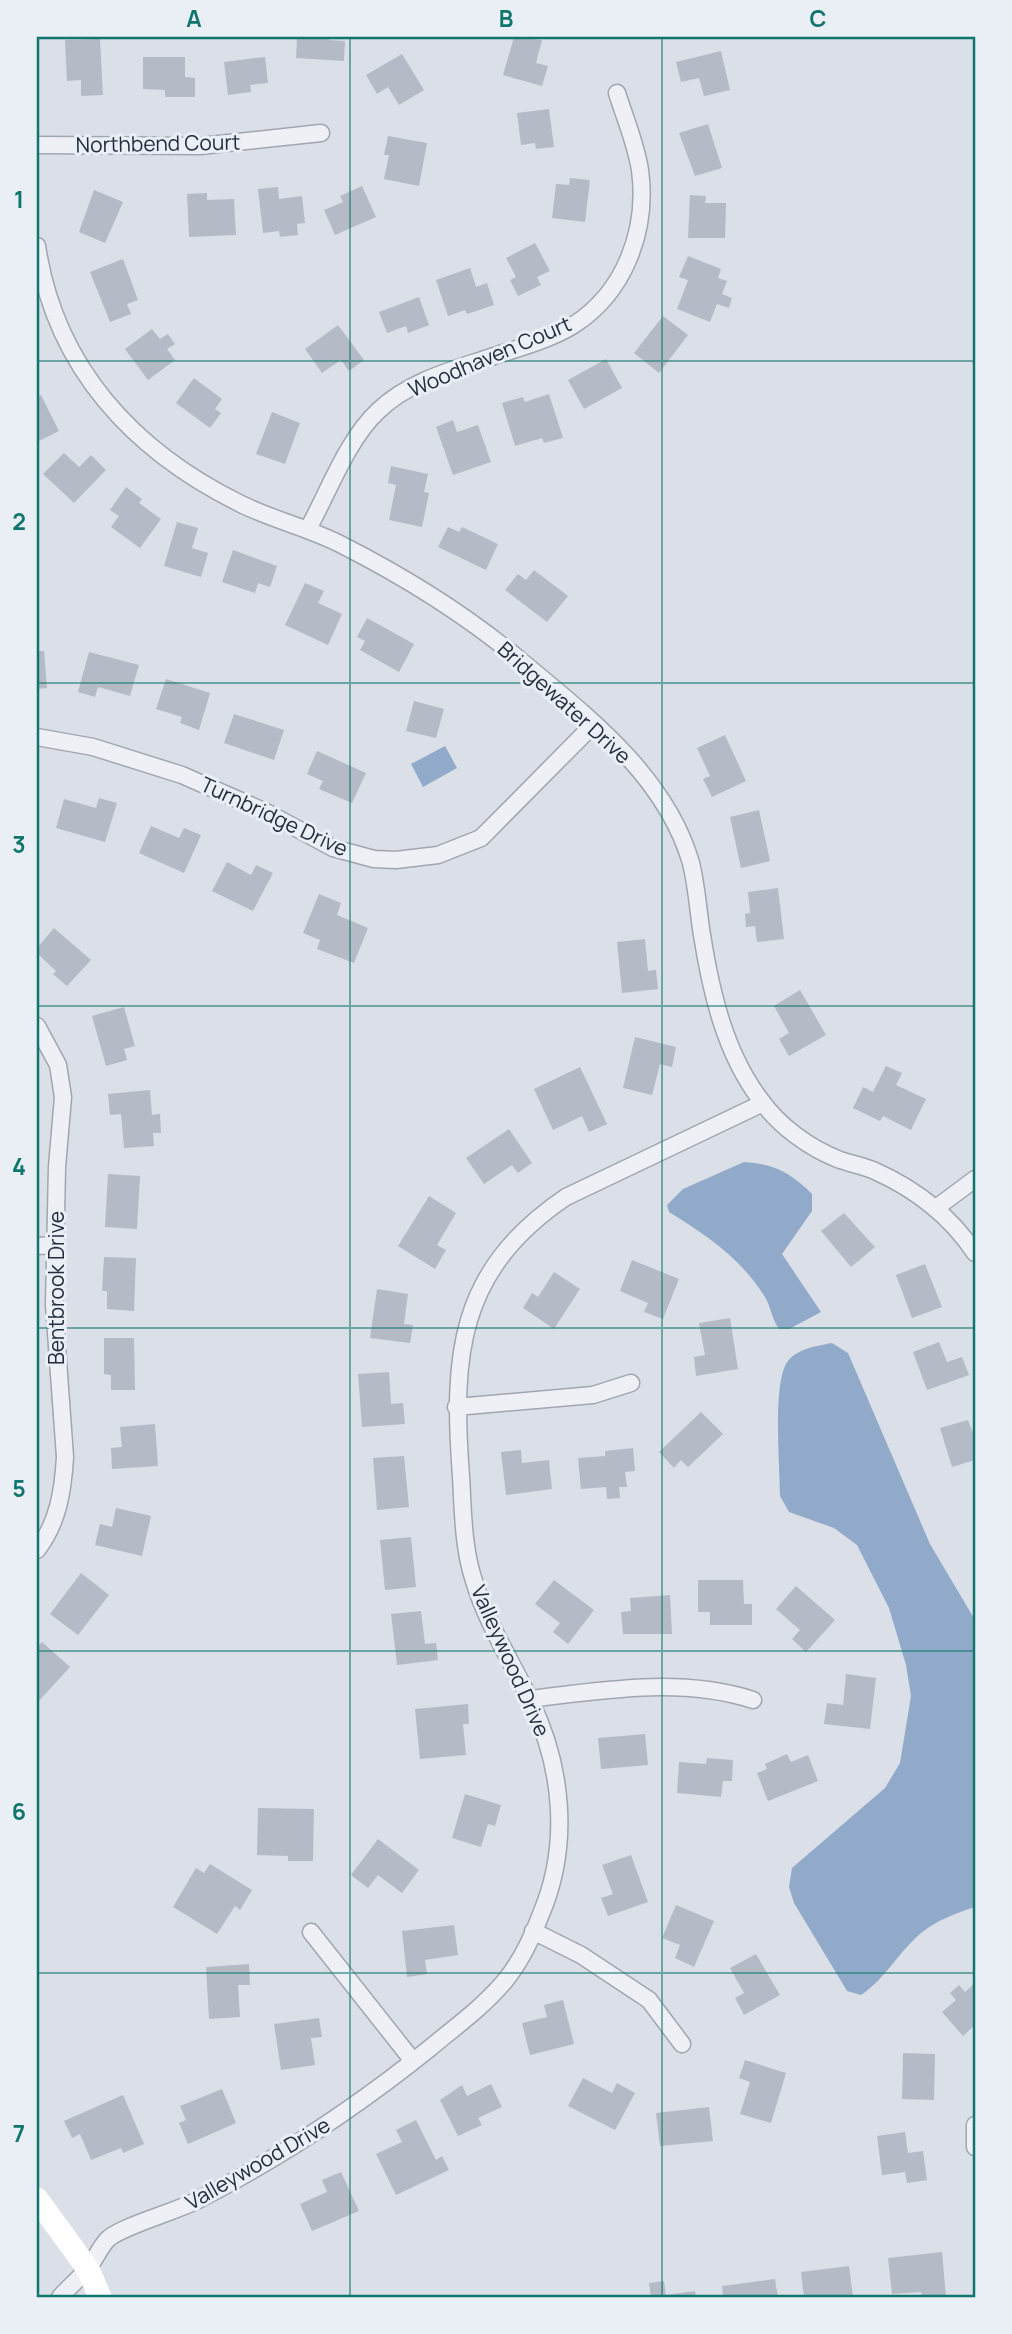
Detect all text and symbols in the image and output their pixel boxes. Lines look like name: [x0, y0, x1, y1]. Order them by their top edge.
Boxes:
text: A: [186, 2, 202, 34]
text: B: [499, 2, 513, 34]
text: C: [810, 2, 827, 34]
street label: Northbend Court: [75, 128, 241, 158]
text: 1: [14, 183, 24, 215]
street label: Woodhaven Court: [404, 309, 575, 403]
text: 2: [12, 505, 26, 537]
street label: Bridgewater Drive: [492, 635, 637, 770]
street label: Turnbridge Drive: [196, 770, 353, 862]
text: 3: [12, 828, 26, 860]
text: 4: [12, 1150, 26, 1182]
street label: Bentbrook Drive: [42, 1211, 70, 1365]
text: 5: [12, 1472, 26, 1504]
street label: Valleywood Drive: [465, 1581, 557, 1741]
text: 6: [12, 1795, 26, 1827]
street label: Valleywood Drive: [180, 2110, 335, 2216]
text: 7: [13, 2117, 25, 2149]

